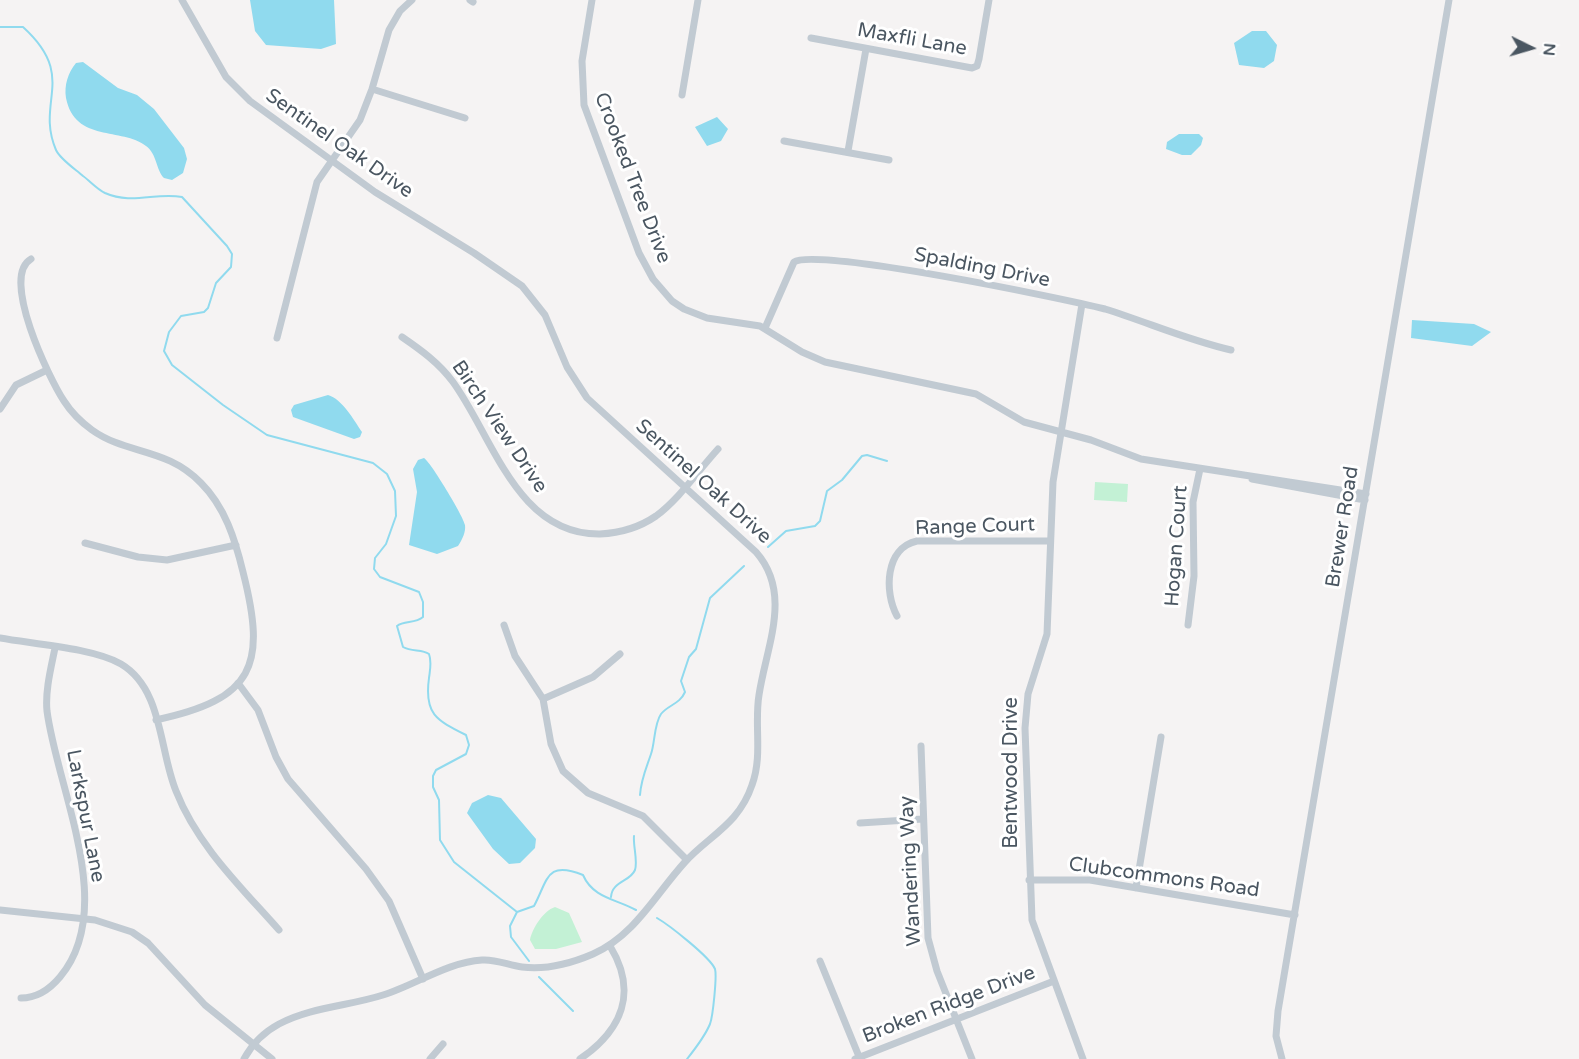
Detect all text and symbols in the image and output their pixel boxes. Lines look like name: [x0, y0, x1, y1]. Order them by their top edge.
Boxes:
north arrow: [1501, 18, 1561, 78]
street label: Maxfli Lane: [855, 19, 969, 61]
text: N: [1538, 42, 1559, 57]
street label: Sentinel Oak Drive: [261, 84, 417, 204]
street label: Crooked Tree Drive: [588, 89, 676, 267]
street label: Spalding Drive: [912, 243, 1052, 293]
street label: Birch View Drive: [446, 356, 552, 498]
street label: Sentinel Oak Drive: [630, 415, 776, 549]
street label: Brewer Road: [1322, 465, 1364, 589]
street label: Hogan Court: [1161, 485, 1193, 607]
street label: Range Court: [915, 513, 1035, 541]
street label: Bentwood Drive: [1000, 697, 1024, 849]
street label: Larkspur Lane: [60, 748, 110, 884]
street label: Wandering Way: [895, 795, 927, 947]
street label: Clubcommons Road: [1067, 853, 1261, 903]
street label: Broken Ridge Drive: [859, 961, 1039, 1049]

